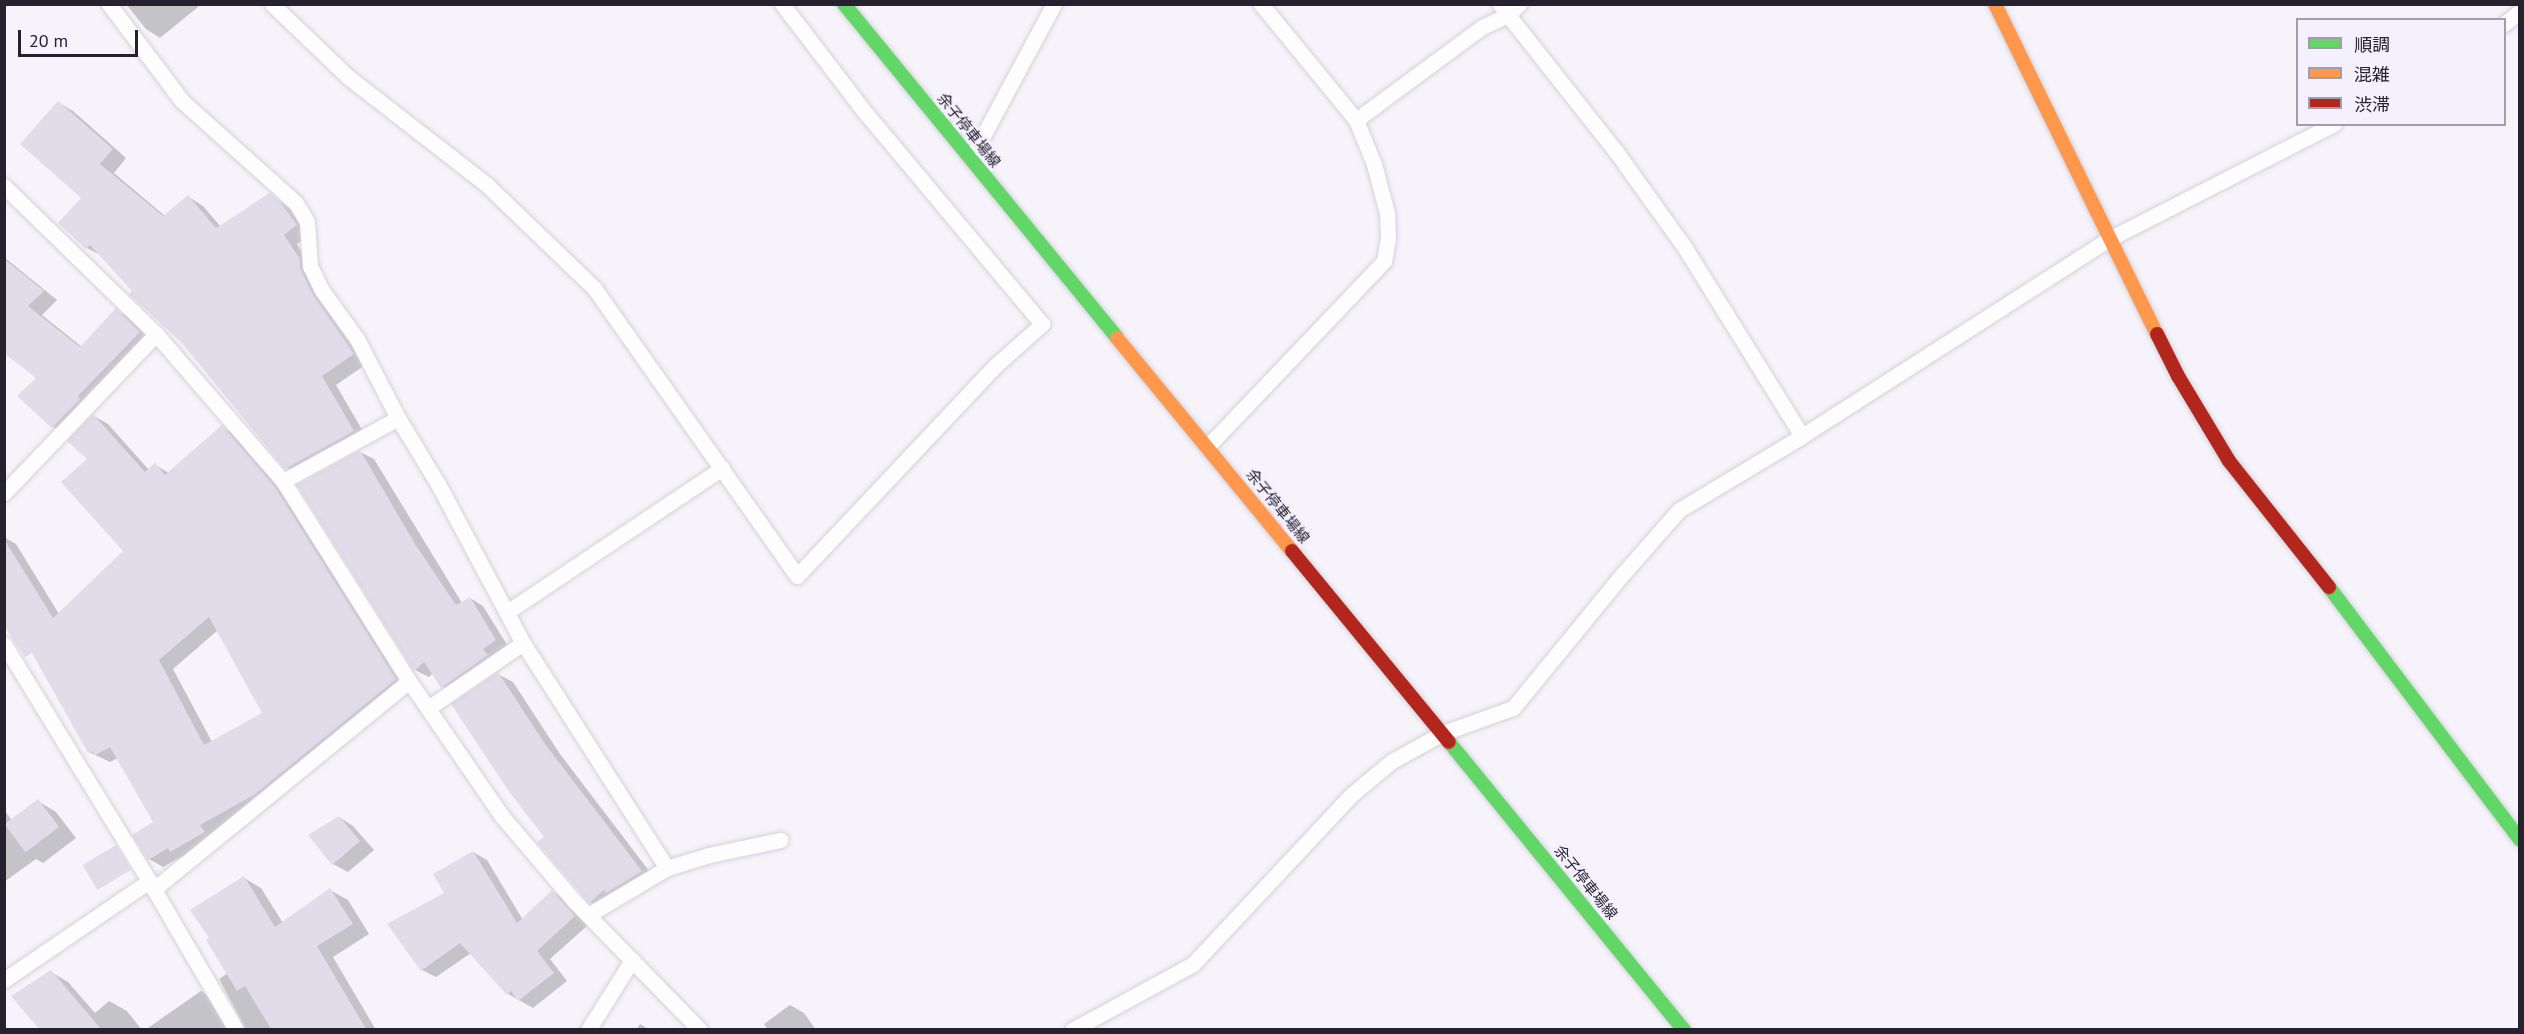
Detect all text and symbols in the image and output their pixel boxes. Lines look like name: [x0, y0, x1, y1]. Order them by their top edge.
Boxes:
scale bar: [21, 18, 141, 56]
legend: [2296, 18, 2506, 126]
text: 20 m: [29, 29, 68, 52]
text: 順調: [2354, 33, 2390, 56]
text: 混雑: [2354, 63, 2390, 86]
street label: 余子停車場線: [934, 89, 1004, 171]
text: 渋滞: [2354, 93, 2390, 116]
street label: 余子停車場線: [1243, 465, 1313, 547]
street label: 余子停車場線: [1551, 841, 1621, 923]

